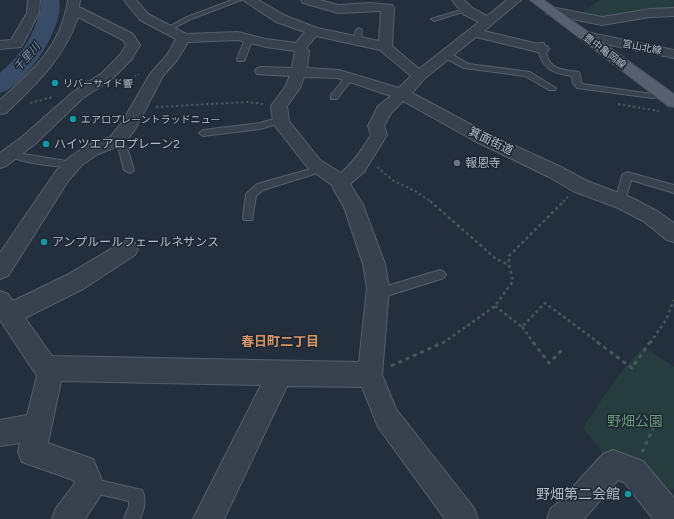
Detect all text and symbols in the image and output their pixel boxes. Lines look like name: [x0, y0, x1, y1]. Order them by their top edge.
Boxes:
street label: 豊中亀岡線: [581, 31, 629, 71]
street label: 宮山北線: [621, 37, 663, 57]
water label: 千里川: [11, 40, 43, 74]
place label: リバーサイド響: [63, 77, 133, 90]
marker: リバーサイド響: [50, 78, 60, 88]
place label: エアロプレーントラッドニュー: [81, 113, 221, 126]
marker: エアロプレーントラッドニュー: [68, 114, 78, 124]
street label: 箕面街道: [466, 124, 516, 158]
place label: ハイツエアロプレーン2: [54, 137, 180, 151]
marker: ハイツエアロプレーン2: [41, 139, 51, 149]
place label: 報恩寺: [465, 156, 501, 170]
marker: 報恩寺: [452, 158, 462, 168]
place label: アンプルールフェールネサンス: [52, 235, 219, 249]
marker: アンプルールフェールネサンス: [39, 237, 49, 247]
district label: 春日町二丁目: [241, 334, 319, 349]
park label: 野畑公園: [607, 413, 663, 430]
place label: 野畑第二会館: [536, 486, 620, 503]
marker: 野畑第二会館: [623, 489, 633, 499]

